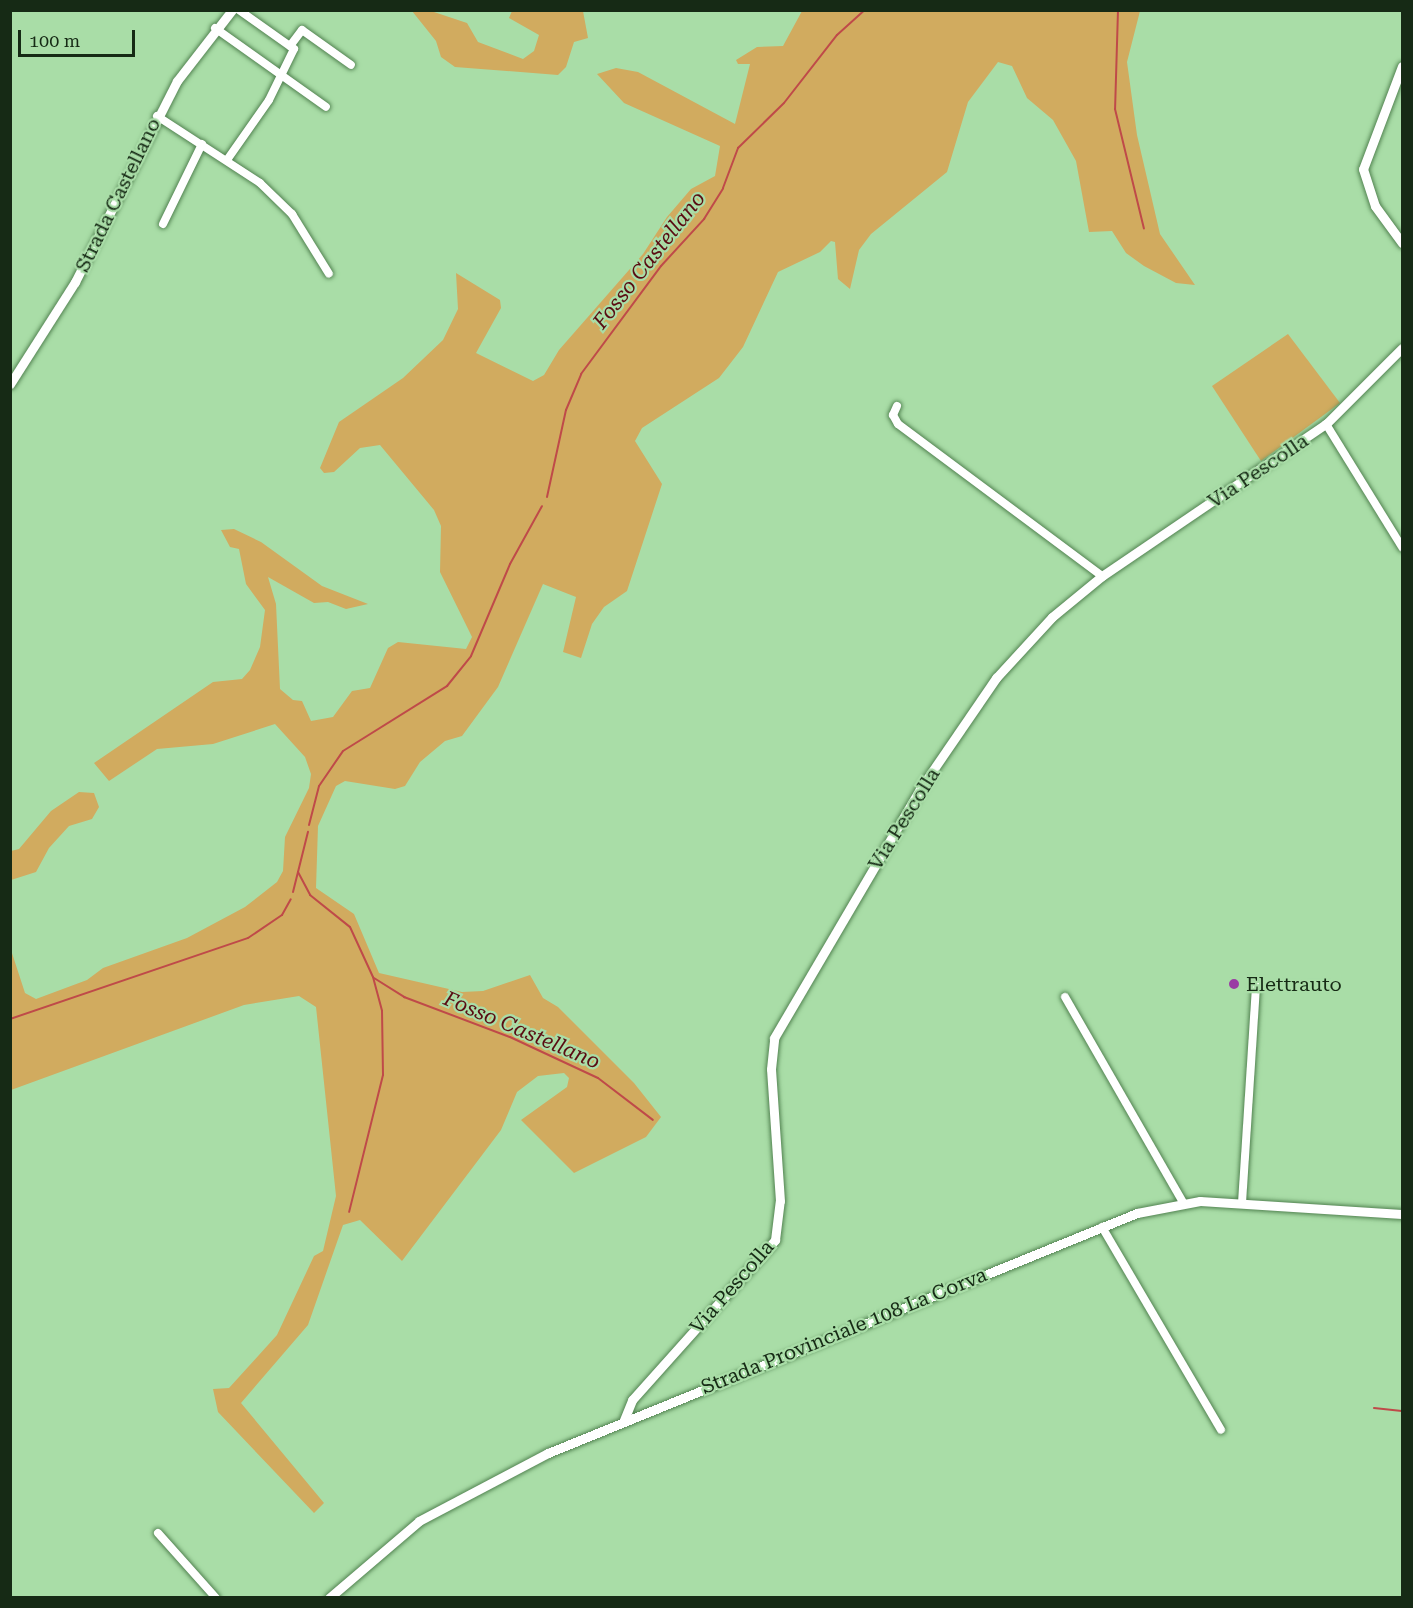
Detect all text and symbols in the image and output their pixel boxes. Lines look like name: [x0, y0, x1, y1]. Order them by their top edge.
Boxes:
scale bar: [21, 18, 138, 56]
text: 100 m: [29, 30, 80, 51]
street label: Strada Castellano: [70, 114, 166, 276]
water label: Fosso Castellano: [588, 186, 710, 334]
street label: Via Pescolla: [1203, 429, 1313, 513]
street label: Via Pescolla: [863, 764, 945, 874]
place label: Elettrauto: [1246, 972, 1342, 996]
marker: Elettrauto: [1227, 977, 1241, 991]
water label: Fosso Castellano: [440, 986, 604, 1074]
street label: Via Pescolla: [685, 1235, 779, 1339]
street label: Strada Provinciale 108 La Corva: [698, 1263, 990, 1399]

